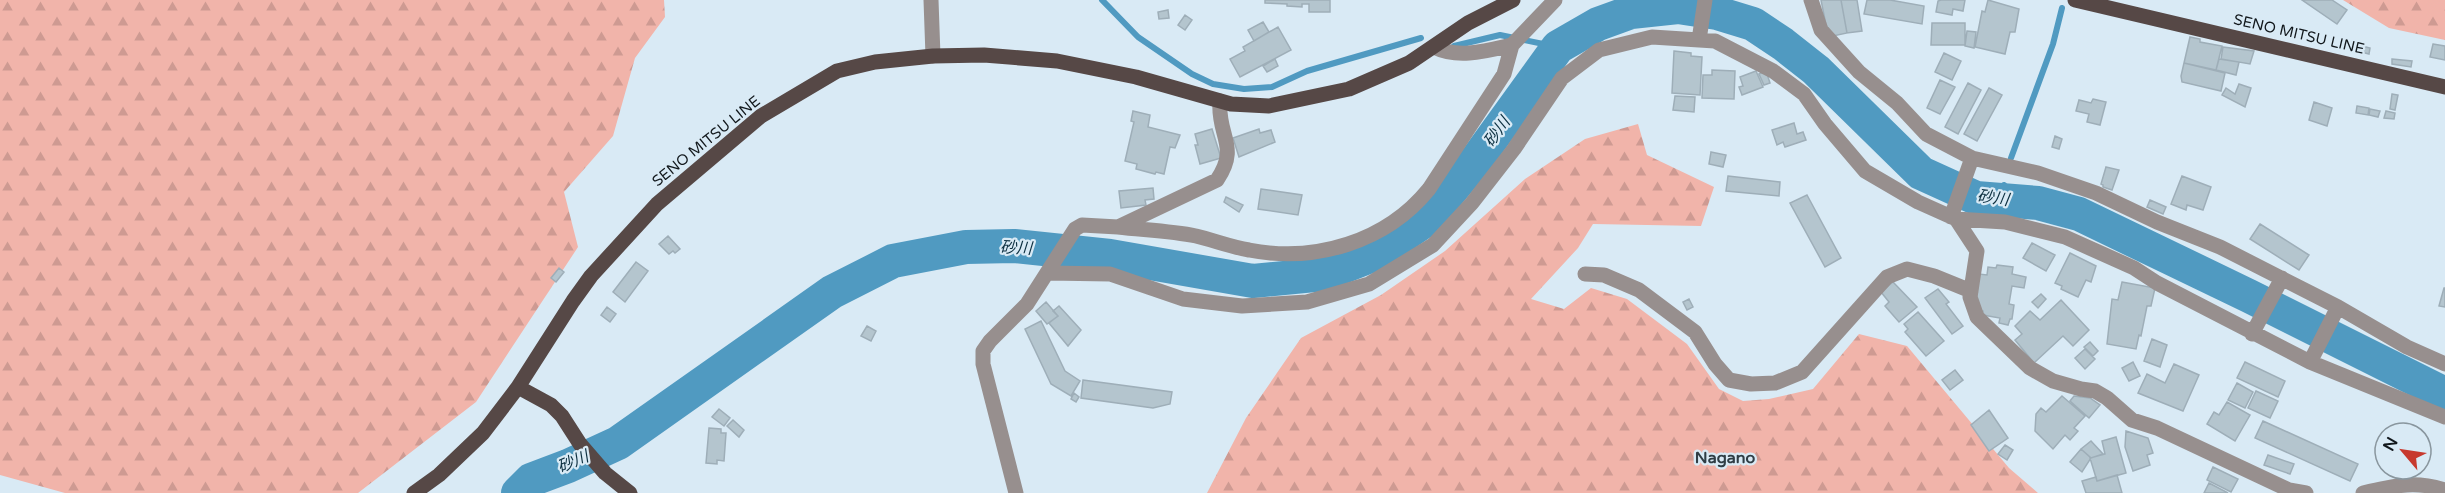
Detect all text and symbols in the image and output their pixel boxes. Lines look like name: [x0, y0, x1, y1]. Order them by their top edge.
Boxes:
street label: SENO MITSU LINE: [2232, 10, 2366, 58]
street label: SENO MITSU LINE: [648, 92, 764, 190]
water label: 砂川: [1480, 112, 1516, 151]
water label: 砂川: [1976, 186, 2012, 210]
water label: 砂川: [999, 237, 1034, 259]
north arrow: [2373, 421, 2433, 481]
text: N: [2379, 434, 2403, 455]
water label: 砂川: [554, 446, 593, 477]
district label: Nagano: [1695, 448, 1755, 468]

